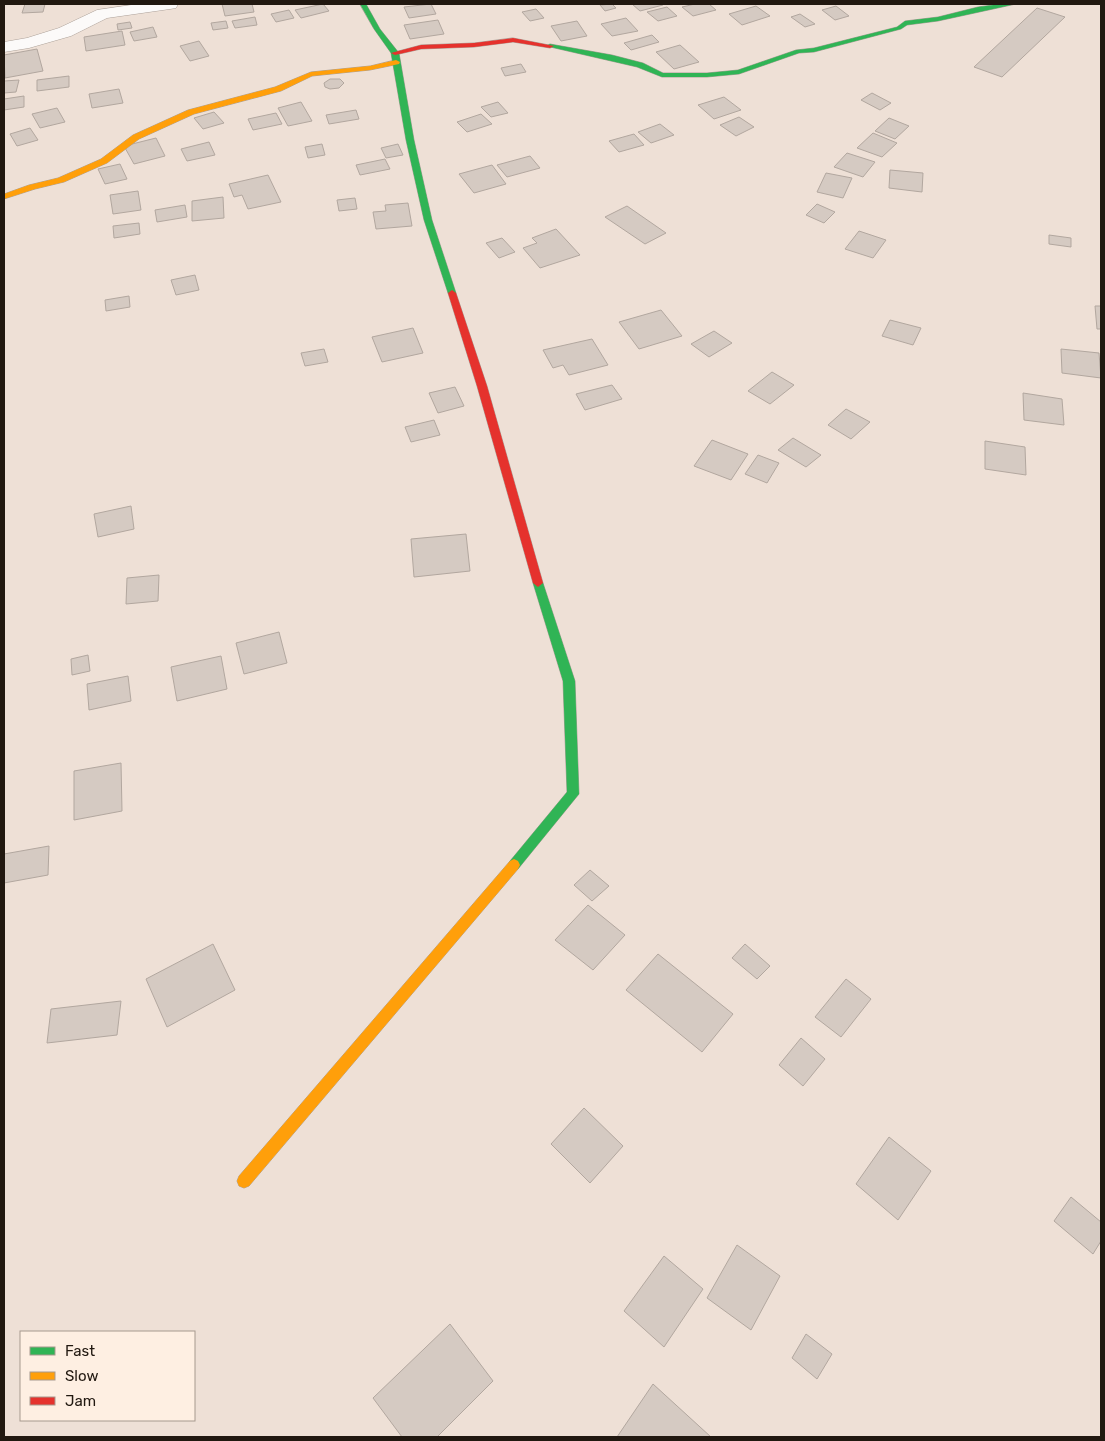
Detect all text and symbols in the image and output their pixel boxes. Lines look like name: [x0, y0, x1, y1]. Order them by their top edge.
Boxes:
legend: [20, 1331, 195, 1421]
text: Fast: [65, 1342, 95, 1360]
text: Slow: [65, 1367, 98, 1385]
text: Jam: [65, 1392, 96, 1410]

